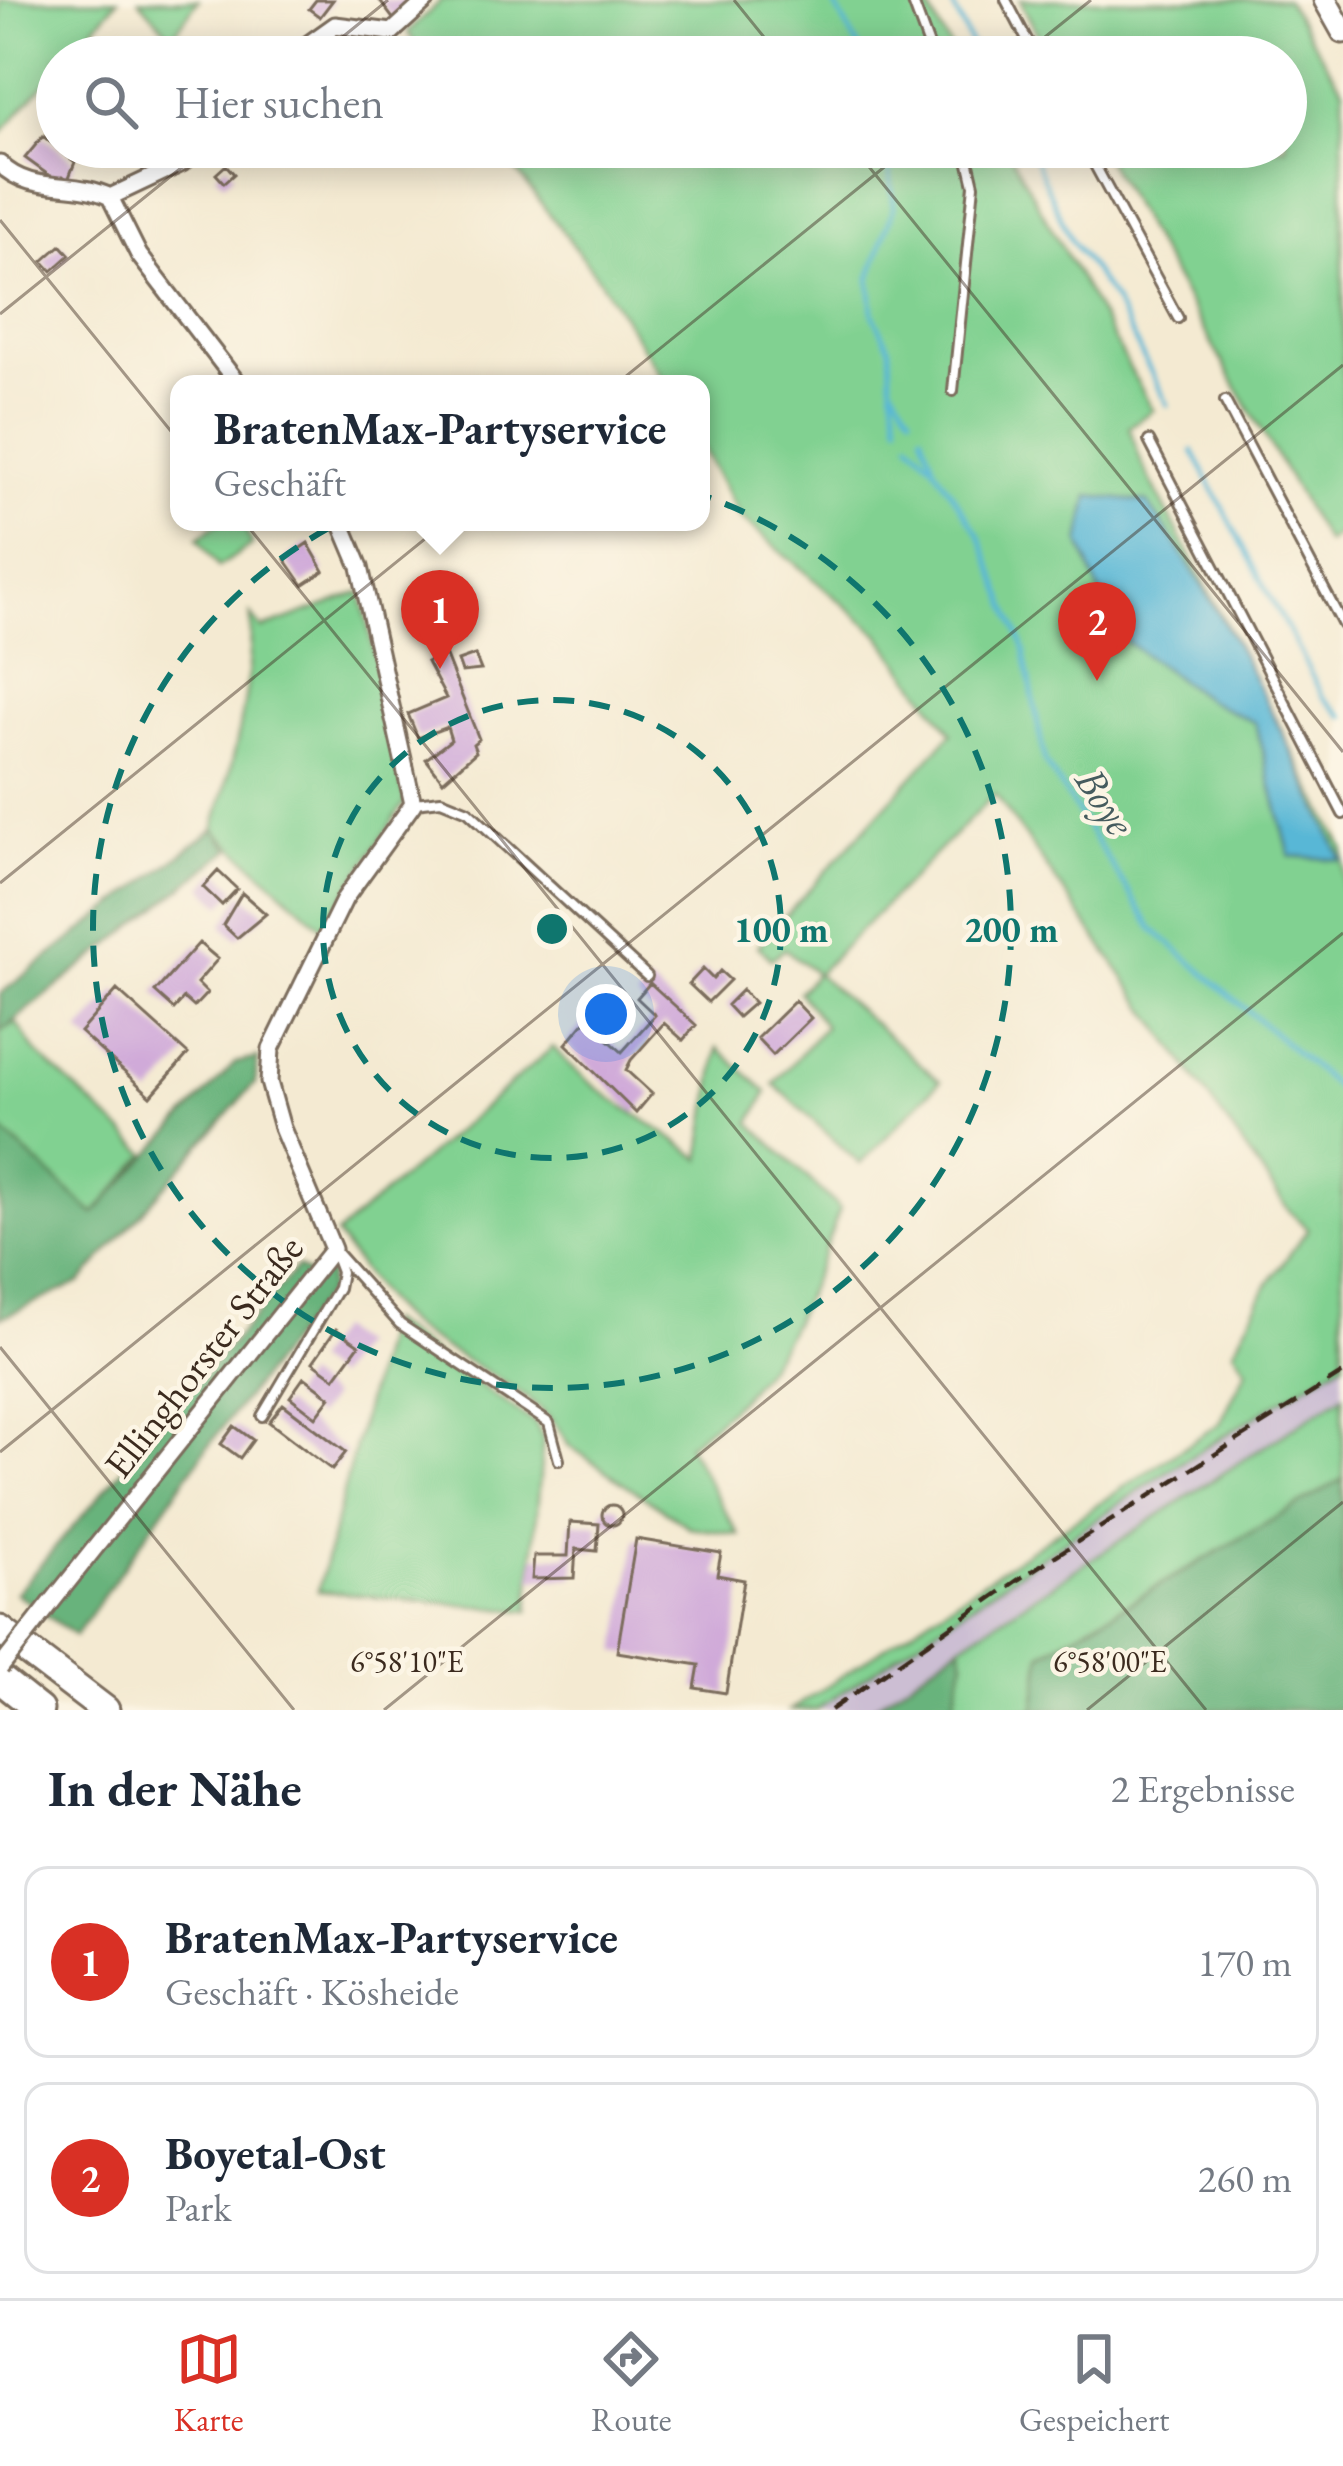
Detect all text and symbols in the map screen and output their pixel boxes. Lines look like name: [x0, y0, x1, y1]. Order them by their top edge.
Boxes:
search box: [36, 36, 1307, 168]
icon: search: [78, 69, 144, 135]
text: Hier suchen: [174, 73, 384, 131]
popup: [170, 375, 710, 531]
text: BratenMax-Partyservice: [213, 399, 667, 457]
text: Geschäft: [213, 457, 346, 508]
pin: 1: [401, 570, 479, 669]
pin: 2: [1058, 582, 1136, 681]
water label: Boye: [1063, 756, 1148, 847]
text: 100 m: [734, 906, 828, 953]
text: 200 m: [964, 906, 1058, 953]
centre of rings: [531, 908, 573, 950]
your location: [576, 984, 636, 1044]
street label: Ellinghorster Straße: [92, 1224, 314, 1488]
text: 6°58'10"E: [350, 1642, 464, 1681]
text: 6°58'00"E: [1053, 1642, 1167, 1681]
text: In der Nähe: [48, 1755, 302, 1821]
text: 2 Ergebnisse: [1111, 1763, 1295, 1814]
text: BratenMax-Partyservice: [165, 1908, 618, 1966]
text: 1: [80, 1937, 100, 1988]
text: 170 m: [1198, 1937, 1292, 1988]
text: Geschäft · Kösheide: [165, 1966, 459, 2017]
text: Boyetal-Ost: [165, 2124, 386, 2182]
text: 2: [80, 2153, 100, 2204]
text: 260 m: [1198, 2153, 1292, 2204]
text: Park: [165, 2182, 231, 2233]
tab: Karte: [174, 2326, 244, 2441]
tab: Route: [591, 2326, 672, 2441]
tab: Gespeichert: [1019, 2326, 1169, 2441]

